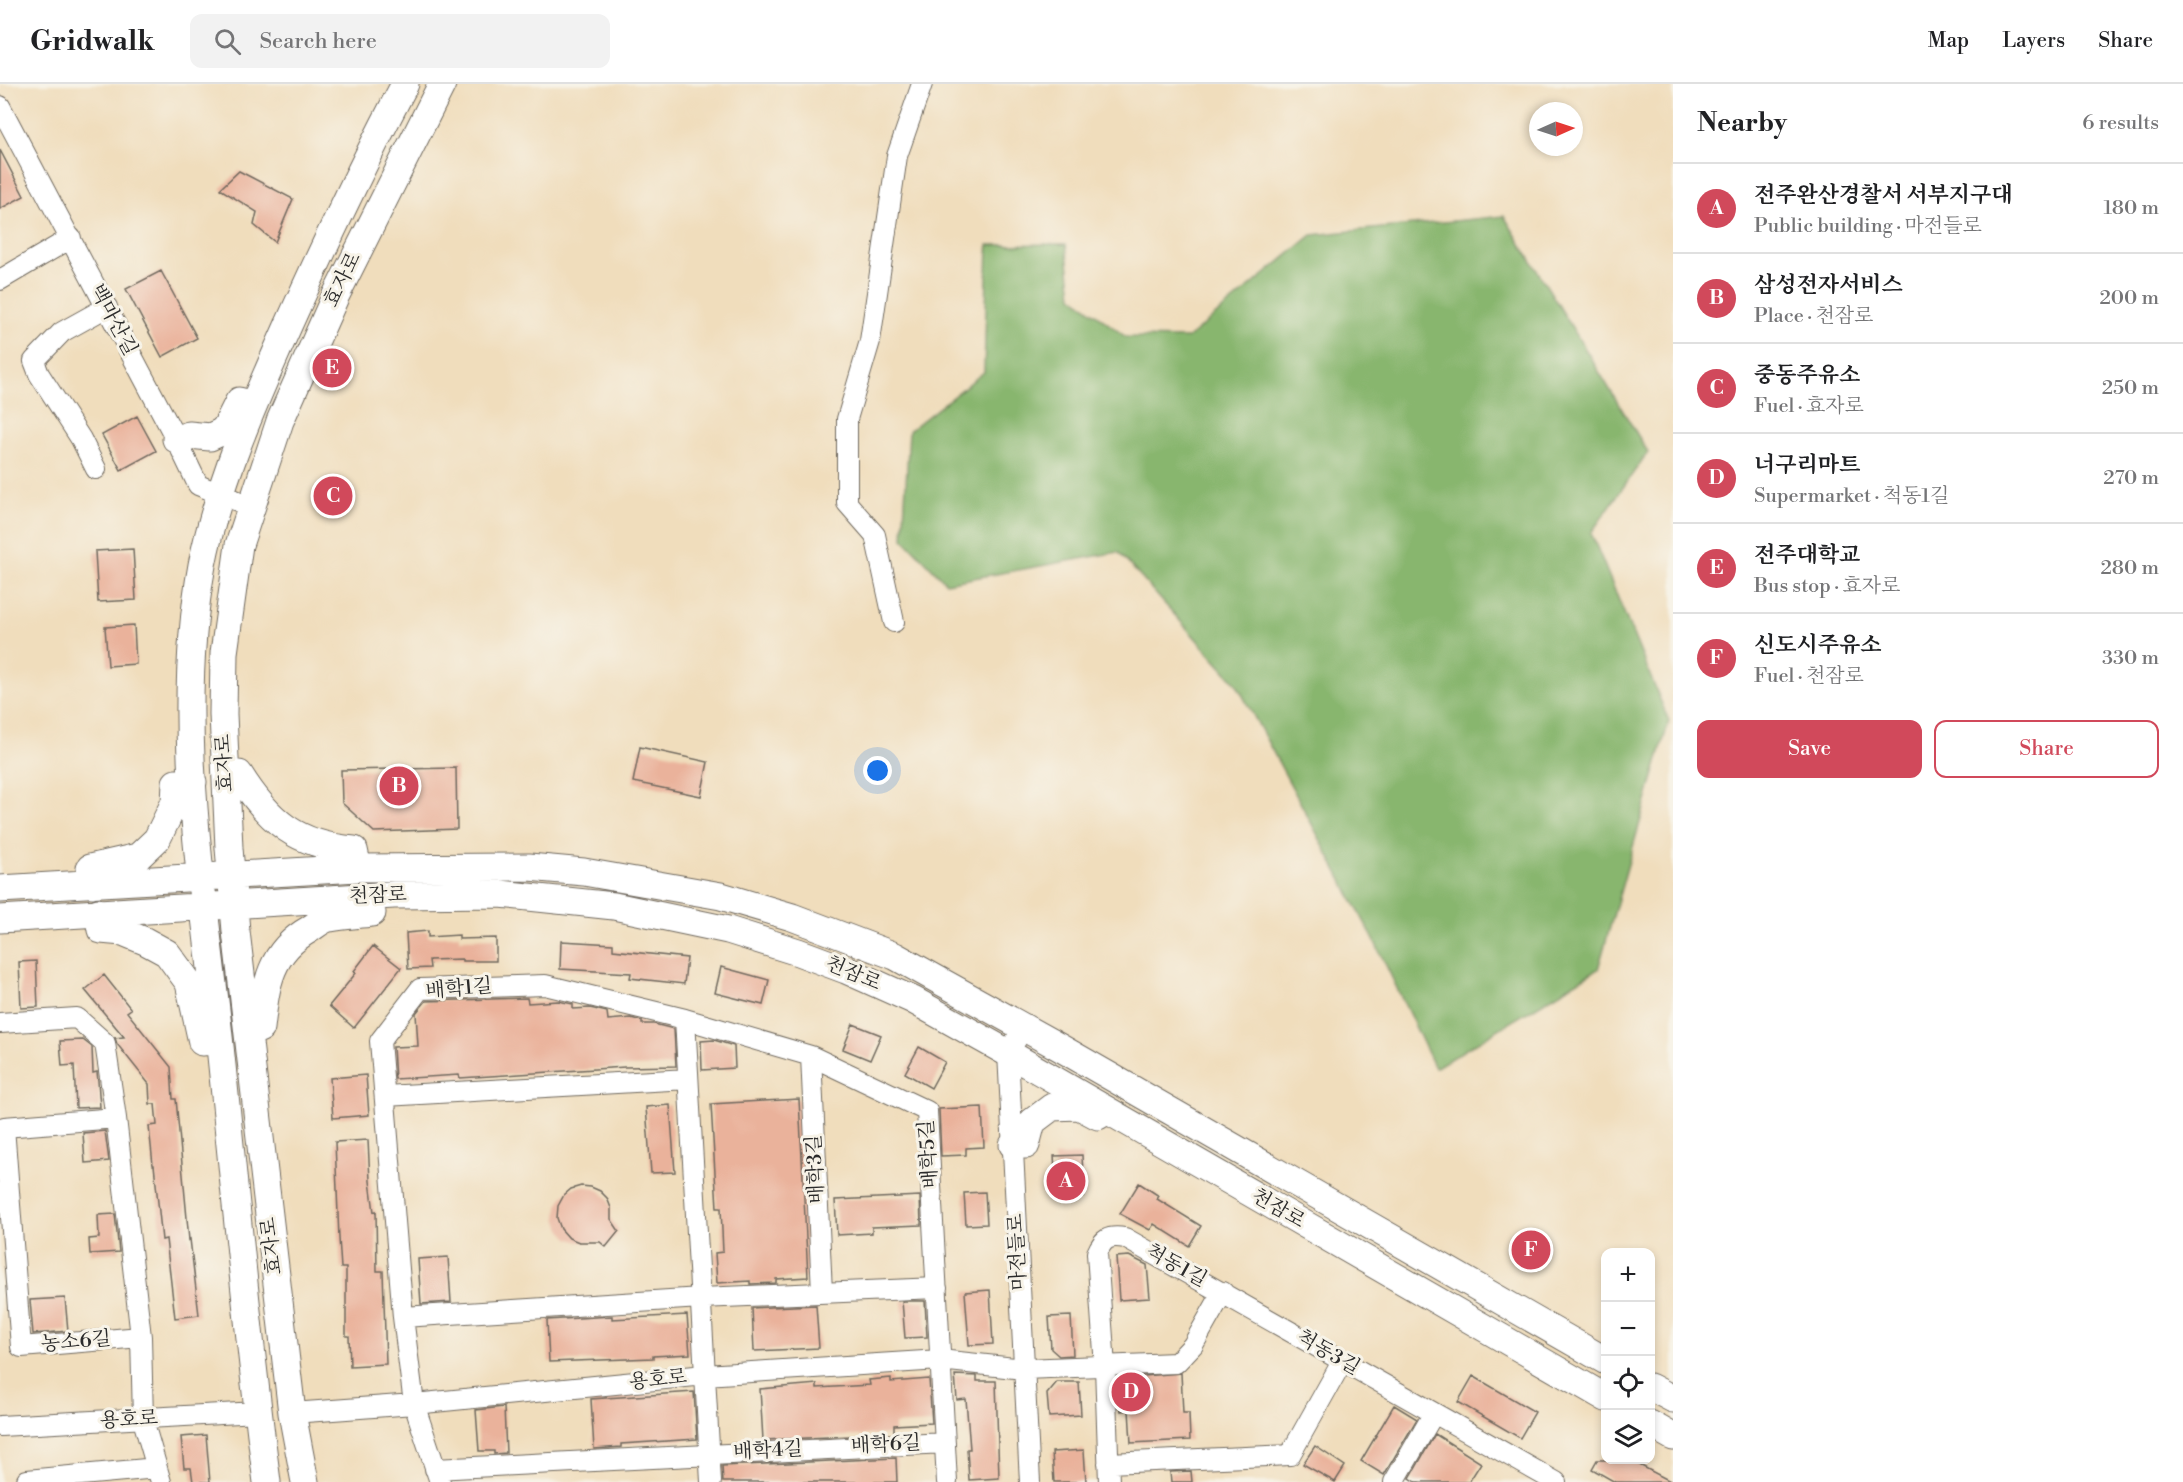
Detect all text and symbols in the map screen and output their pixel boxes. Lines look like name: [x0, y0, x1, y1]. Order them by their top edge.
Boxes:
search box: [190, 14, 610, 68]
text: Gridwalk: [30, 24, 154, 59]
icon: search: [211, 25, 244, 58]
text: Search here: [259, 28, 377, 55]
text: Map: [1928, 28, 1969, 54]
text: Layers: [2002, 28, 2065, 54]
text: Share: [2098, 28, 2153, 54]
north arrow: [1529, 102, 1583, 156]
text: Nearby: [1697, 107, 1787, 139]
text: 6 results: [2082, 111, 2159, 136]
text: 전주완산경찰서 서부지구대: [1754, 182, 2013, 209]
text: A: [1709, 196, 1724, 221]
text: 180 m: [2104, 196, 2159, 221]
text: Public building · 마전들로: [1754, 214, 1982, 239]
street label: 효자로: [319, 248, 367, 312]
text: 삼성전자서비스: [1754, 272, 1903, 299]
street label: 백마산길: [84, 280, 142, 360]
text: B: [1709, 286, 1724, 311]
text: 200 m: [2099, 286, 2159, 311]
text: Place · 천잠로: [1754, 304, 1873, 329]
pin: E: [312, 346, 352, 390]
text: 중동주유소: [1754, 362, 1860, 389]
text: C: [1709, 376, 1724, 401]
text: 250 m: [2102, 376, 2159, 401]
text: Fuel · 효자로: [1754, 394, 1864, 419]
text: 너구리마트: [1754, 452, 1860, 479]
text: D: [1709, 466, 1724, 491]
text: 270 m: [2103, 466, 2159, 491]
pin: C: [314, 474, 352, 518]
text: Supermarket · 척동1길: [1754, 484, 1949, 509]
text: 전주대학교: [1754, 542, 1860, 569]
text: E: [1710, 556, 1723, 581]
text: 280 m: [2100, 556, 2159, 581]
text: Bus stop · 효자로: [1754, 574, 1900, 599]
text: 신도시주유소: [1754, 632, 1882, 659]
text: F: [1709, 646, 1724, 671]
text: 330 m: [2102, 646, 2159, 671]
text: Fuel · 천잠로: [1754, 664, 1864, 689]
button: Save: [1697, 720, 1922, 778]
button: Share: [1934, 720, 2159, 778]
street label: 효자로: [211, 733, 239, 793]
your location: [863, 756, 892, 785]
pin: B: [380, 764, 418, 808]
street label: 천잠로: [349, 882, 407, 910]
street label: 천잠로: [821, 951, 885, 997]
street label: 배학1길: [425, 974, 493, 1004]
street label: 배학5길: [914, 1119, 944, 1189]
street label: 배학3길: [802, 1134, 830, 1204]
pin: A: [1046, 1158, 1086, 1204]
street label: 천잠로: [1247, 1184, 1309, 1234]
street label: 마전들로: [1003, 1213, 1033, 1291]
street label: 효자로: [256, 1216, 288, 1276]
pin: F: [1512, 1228, 1550, 1272]
street label: 척동1길: [1141, 1239, 1211, 1293]
map controls: [1601, 1248, 1655, 1464]
button: +: [1601, 1248, 1655, 1302]
button: −: [1601, 1302, 1655, 1356]
street label: 척동3길: [1292, 1325, 1364, 1381]
street label: 농소6길: [40, 1326, 112, 1358]
button: locate: [1601, 1356, 1655, 1410]
street label: 용호로: [628, 1365, 688, 1395]
pin: D: [1112, 1370, 1150, 1414]
street label: 용호로: [99, 1406, 159, 1434]
button: layers: [1601, 1410, 1655, 1464]
street label: 배학6길: [850, 1431, 922, 1459]
street label: 배학4길: [732, 1437, 804, 1465]

